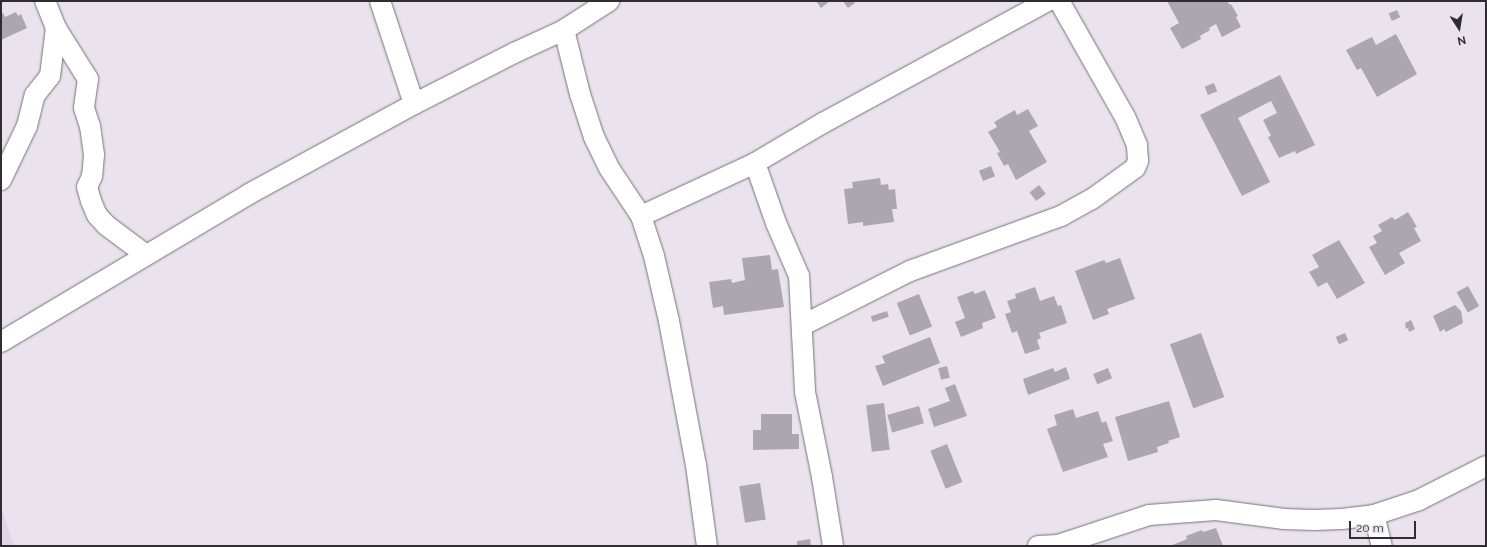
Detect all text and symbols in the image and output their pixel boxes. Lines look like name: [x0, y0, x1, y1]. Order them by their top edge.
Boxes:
north arrow: [1439, 8, 1479, 48]
text: N: [1456, 33, 1467, 47]
scale bar: [1351, 513, 1418, 539]
text: 20 m: [1356, 521, 1384, 535]

